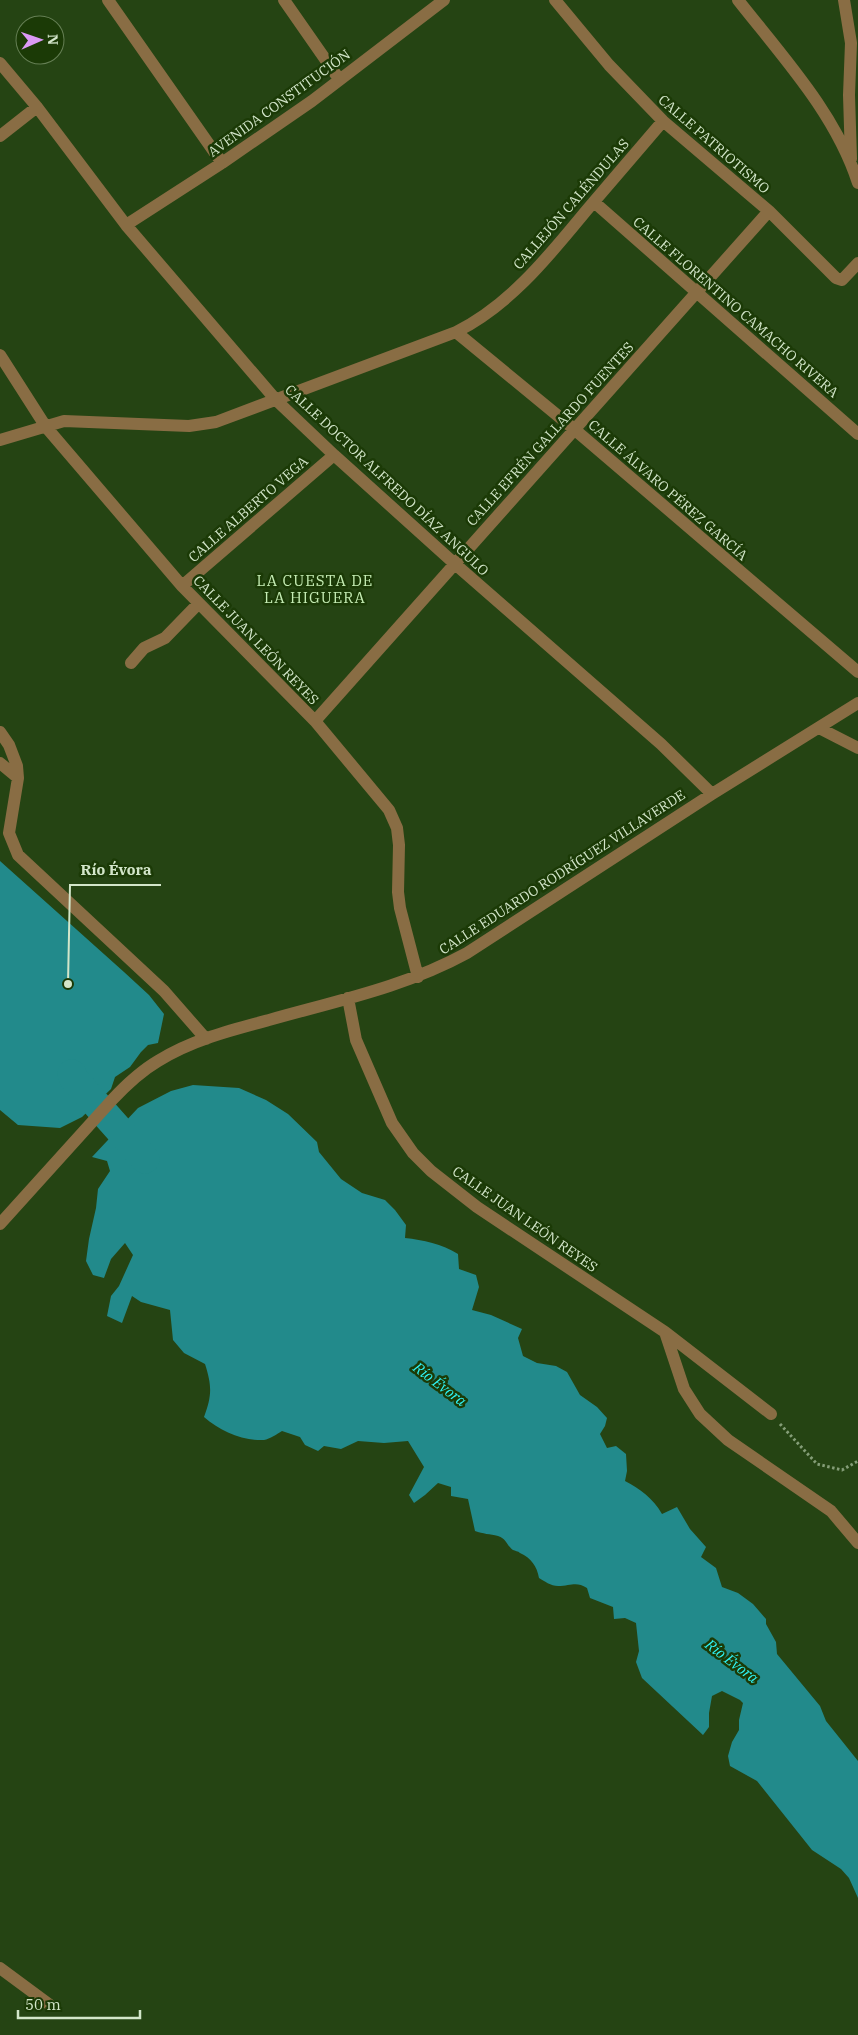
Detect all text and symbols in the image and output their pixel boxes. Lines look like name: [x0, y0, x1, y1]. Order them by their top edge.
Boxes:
north arrow: [15, 15, 65, 65]
text: N: [44, 34, 62, 45]
street label: AVENIDA CONSTITUCIÓN: [204, 44, 354, 161]
street label: CALLE PATRIOTISMO: [655, 91, 773, 197]
street label: CALLEJÓN CALÉNDULAS: [508, 134, 633, 273]
street label: CALLE FLORENTINO CAMACHO RIVERA: [629, 213, 843, 402]
street label: CALLE EFRÉN GALLARDO FUENTES: [462, 338, 637, 530]
street label: CALLE DOCTOR ALFREDO DÍAZ ANGULO: [281, 380, 493, 579]
street label: CALLE ÁLVARO PÉREZ GARCÍA: [585, 415, 752, 564]
street label: CALLE ALBERTO VEGA: [184, 452, 312, 566]
street label: CALLE JUAN LEÓN REYES: [189, 571, 323, 708]
district label: LA CUESTA DE LA HIGUERA: [257, 571, 373, 607]
street label: CALLE EDUARDO RODRÍGUEZ VILLAVERDE: [435, 785, 688, 958]
callout: Río Évora: [70, 855, 161, 885]
text: Río Évora: [81, 860, 152, 879]
street label: CALLE JUAN LEÓN REYES: [449, 1161, 602, 1276]
water label: Río Évora: [409, 1357, 471, 1411]
water label: Río Évora: [701, 1634, 763, 1688]
scale bar: [18, 1988, 140, 2020]
text: 50 m: [25, 1995, 61, 2014]

